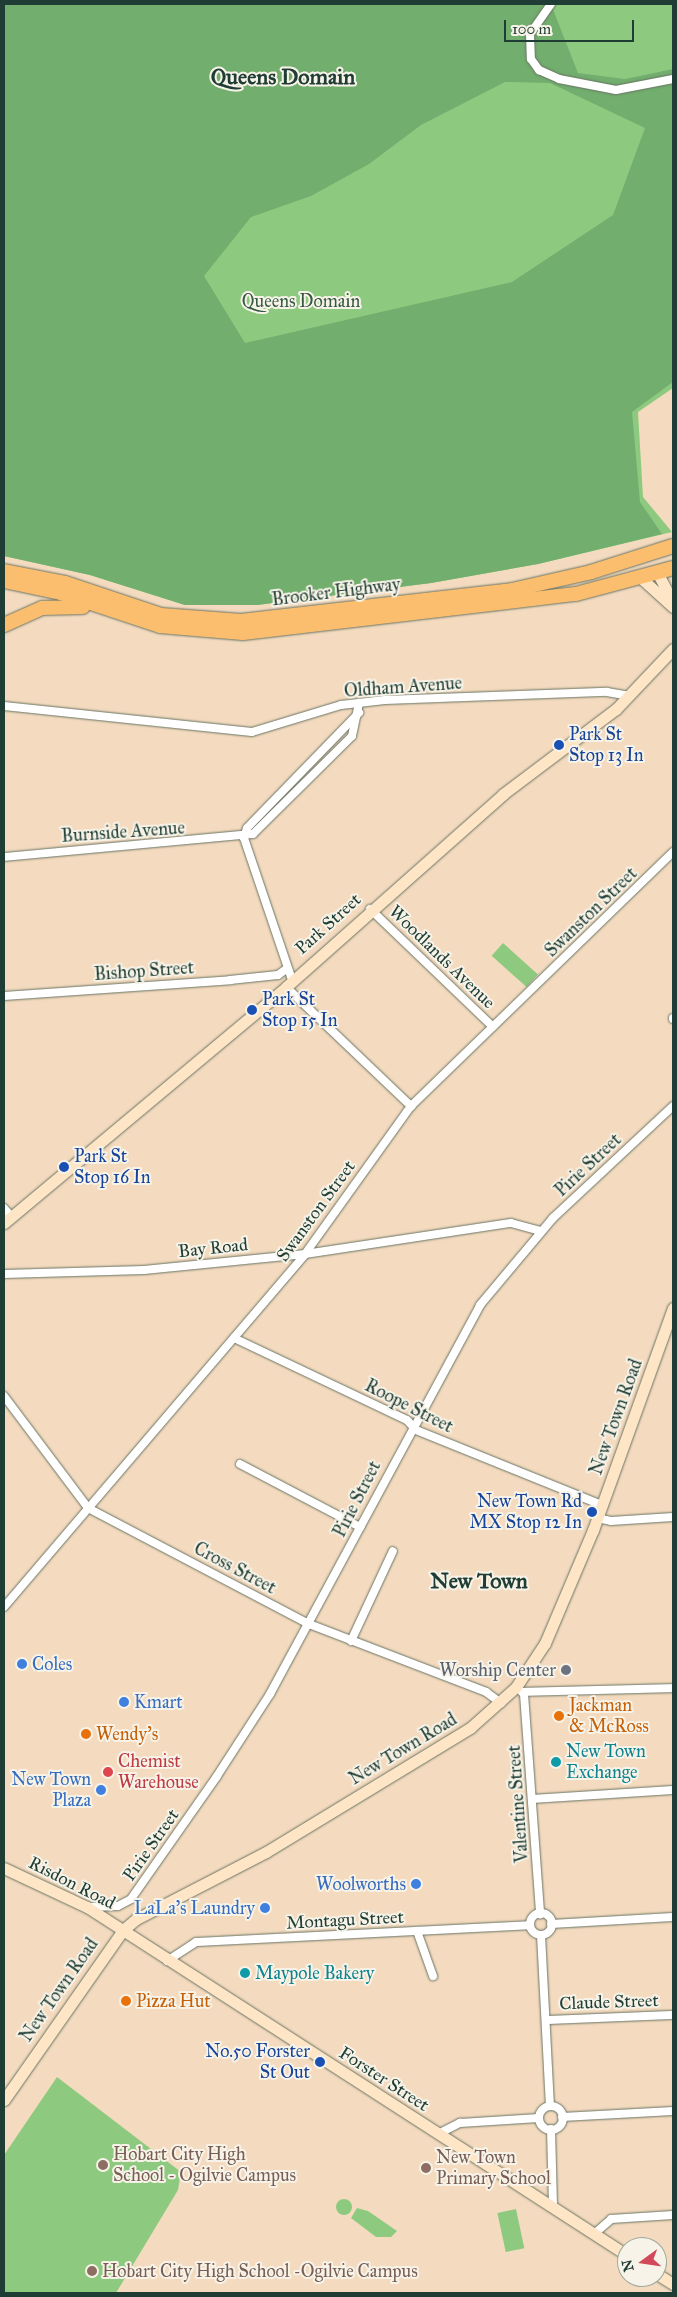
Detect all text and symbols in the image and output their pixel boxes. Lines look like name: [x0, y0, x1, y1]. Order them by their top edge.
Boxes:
scale bar: [507, 10, 637, 42]
text: 100 m: [512, 20, 551, 38]
district label: Queens Domain: [211, 64, 355, 90]
park label: Queens Domain: [242, 290, 360, 312]
street label: Brooker Highway: [270, 573, 402, 611]
street label: Oldham Avenue: [343, 672, 463, 702]
place label: Park St Stop 13 In: [569, 724, 643, 766]
marker: Park St Stop 13 In: [553, 739, 565, 751]
street label: Burnside Avenue: [60, 817, 186, 847]
street label: Swanston Street: [540, 863, 642, 961]
street label: Park Street: [291, 889, 365, 959]
street label: Woodlands Avenue: [384, 901, 500, 1013]
street label: Bishop Street: [93, 957, 195, 985]
place label: Park St Stop 15 In: [262, 989, 337, 1032]
marker: Park St Stop 15 In: [246, 1004, 258, 1016]
street label: Pirie Street: [550, 1129, 626, 1201]
place label: Park St Stop 16 In: [74, 1146, 150, 1188]
street label: Swanston Street: [272, 1156, 360, 1266]
marker: Park St Stop 16 In: [58, 1161, 70, 1173]
street label: Bay Road: [177, 1234, 249, 1262]
street label: New Town Road: [585, 1356, 647, 1478]
street label: Roope Street: [361, 1375, 457, 1437]
street label: Pirie Street: [329, 1457, 385, 1541]
place label: New Town Rd MX Stop 12 In: [469, 1491, 582, 1534]
marker: New Town Rd MX Stop 12 In: [586, 1506, 598, 1518]
street label: Cross Street: [190, 1537, 280, 1599]
district label: New Town: [430, 1568, 528, 1594]
place label: Coles: [32, 1653, 72, 1675]
marker: Coles: [16, 1658, 28, 1670]
place label: Worship Center: [439, 1659, 556, 1681]
marker: Worship Center: [560, 1664, 572, 1676]
place label: Kmart: [134, 1691, 183, 1713]
place label: Jackman & McRoss: [569, 1695, 649, 1738]
marker: Kmart: [118, 1696, 130, 1708]
street label: New Town Road: [345, 1708, 461, 1790]
marker: Jackman & McRoss: [553, 1710, 565, 1722]
place label: Wendy's: [96, 1723, 158, 1745]
marker: Wendy's: [80, 1728, 92, 1740]
place label: New Town Exchange: [566, 1741, 646, 1784]
street label: Valentine Street: [503, 1744, 533, 1864]
place label: Chemist Warehouse: [118, 1751, 199, 1794]
marker: New Town Exchange: [550, 1756, 562, 1768]
marker: Chemist Warehouse: [102, 1766, 114, 1778]
place label: New Town Plaza: [11, 1769, 91, 1812]
marker: New Town Plaza: [95, 1784, 107, 1796]
street label: Pirie Street: [118, 1805, 184, 1885]
street label: Risdon Road: [25, 1852, 119, 1914]
place label: Woolworths: [316, 1873, 406, 1895]
marker: Woolworths: [410, 1878, 422, 1890]
place label: LaLa's Laundry: [134, 1897, 255, 1919]
marker: LaLa's Laundry: [259, 1902, 271, 1914]
street label: Montagu Street: [286, 1906, 404, 1934]
street label: New Town Road: [15, 1934, 103, 2046]
place label: Maypole Bakery: [255, 1962, 374, 1984]
marker: Maypole Bakery: [239, 1967, 251, 1979]
street label: Claude Street: [559, 1989, 659, 2015]
place label: Pizza Hut: [136, 1990, 211, 2012]
marker: Pizza Hut: [120, 1995, 132, 2007]
place label: No.50 Forster St Out: [205, 2041, 310, 2084]
street label: Forster Street: [335, 2042, 433, 2116]
marker: No.50 Forster St Out: [314, 2056, 326, 2068]
place label: Hobart City High School - Ogilvie Campus: [113, 2144, 296, 2186]
place label: New Town Primary School: [436, 2147, 551, 2190]
marker: Hobart City High School - Ogilvie Campus: [97, 2159, 109, 2171]
marker: New Town Primary School: [420, 2162, 432, 2174]
north arrow: [617, 2237, 667, 2287]
text: N: [618, 2258, 638, 2273]
place label: Hobart City High School -Ogilvie Campus: [102, 2260, 418, 2282]
marker: Hobart City High School -Ogilvie Campus: [86, 2265, 98, 2277]

